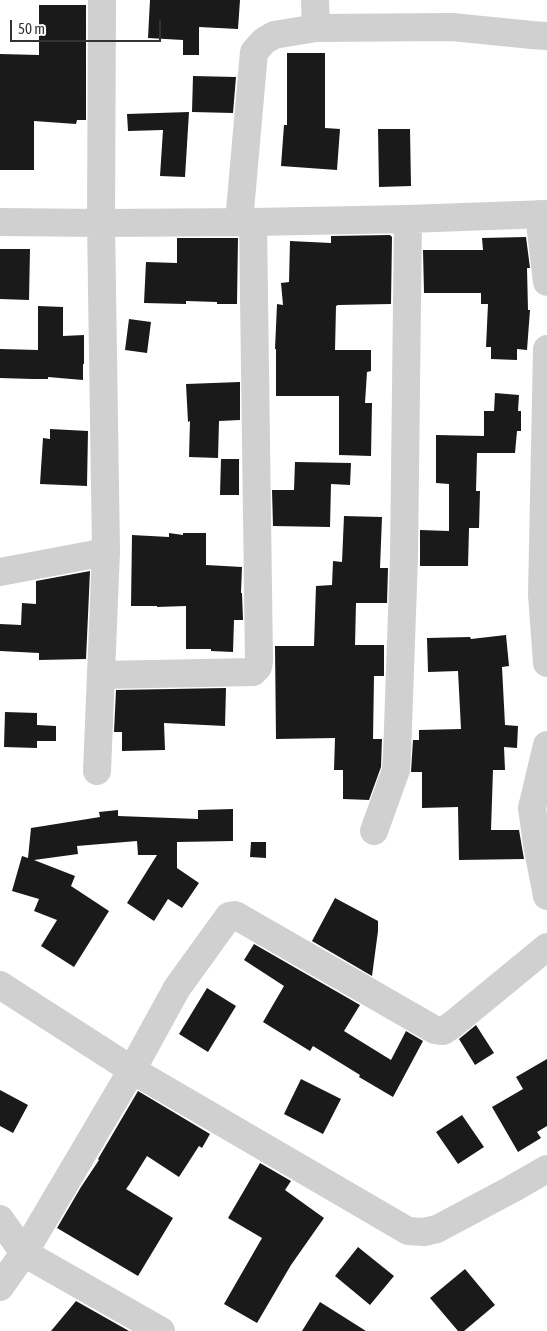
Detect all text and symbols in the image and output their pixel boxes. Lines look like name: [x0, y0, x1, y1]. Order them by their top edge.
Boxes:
scale bar: [12, 10, 164, 42]
text: 50 m: [18, 20, 45, 37]

